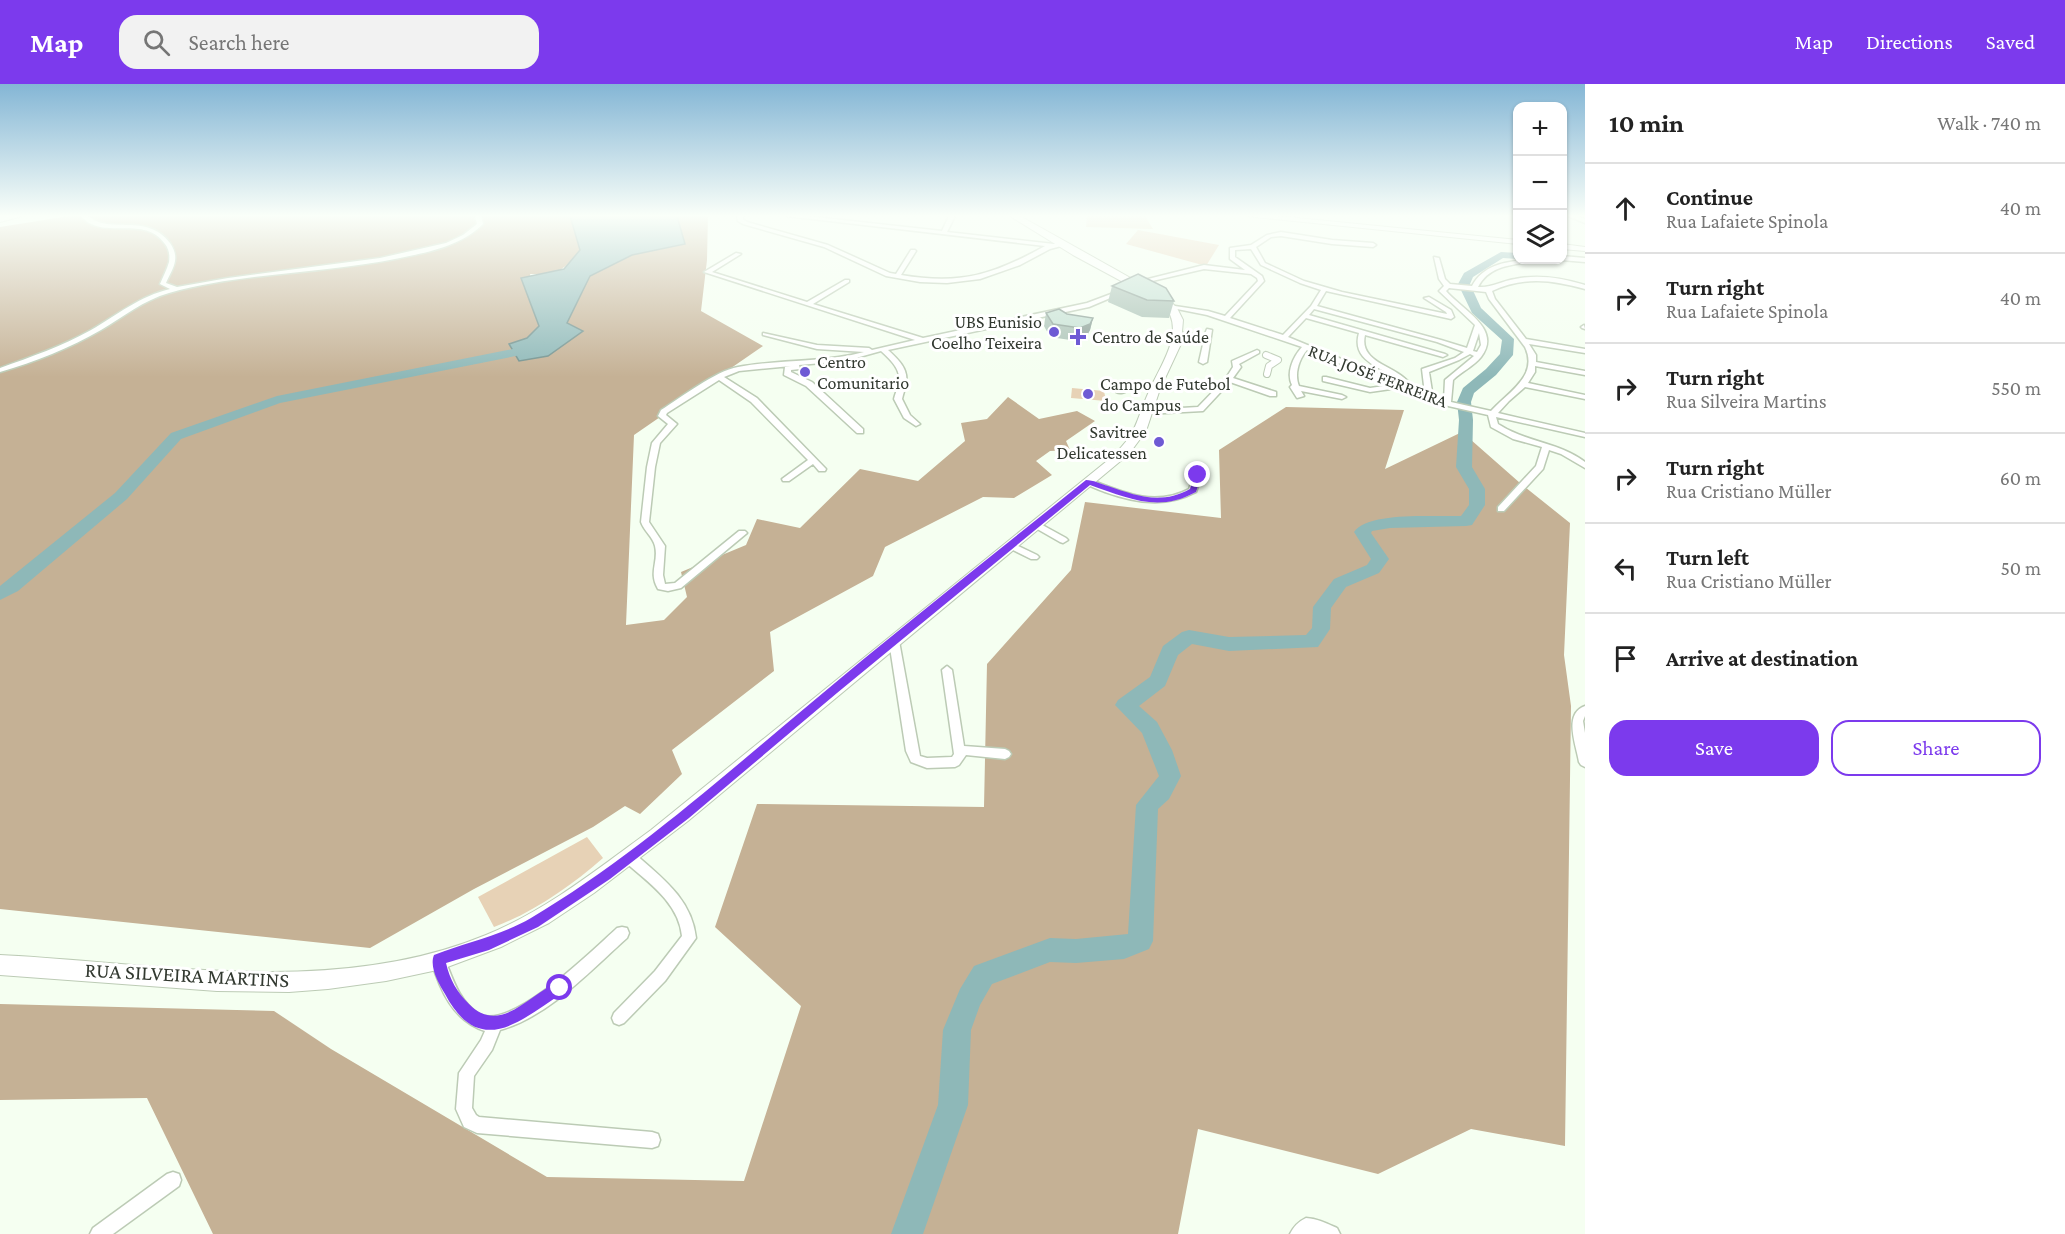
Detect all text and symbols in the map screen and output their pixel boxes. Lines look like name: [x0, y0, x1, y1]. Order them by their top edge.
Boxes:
search box: [119, 15, 539, 69]
icon: search: [140, 26, 173, 59]
text: Map: [30, 27, 83, 58]
text: Search here: [188, 30, 289, 55]
text: Map: [1795, 30, 1833, 54]
text: Directions: [1866, 30, 1953, 54]
text: Saved: [1986, 30, 2035, 54]
map controls: [1513, 102, 1567, 264]
button: +: [1513, 102, 1567, 156]
text: 10 min: [1609, 109, 1684, 138]
text: Walk · 740 m: [1937, 112, 2041, 134]
button: −: [1513, 156, 1567, 210]
text: Continue: [1666, 185, 1753, 210]
icon: ahead: [1609, 192, 1642, 225]
text: 40 m: [2000, 197, 2041, 219]
button: layers: [1513, 210, 1567, 264]
text: Rua Lafaiete Spinola: [1666, 210, 1828, 232]
text: Turn right: [1666, 275, 1764, 300]
icon: right: [1609, 282, 1642, 315]
text: 40 m: [2000, 287, 2041, 309]
text: Rua Lafaiete Spinola: [1666, 300, 1828, 322]
place label: UBS Eunisio Coelho Teixeira: [931, 312, 1042, 353]
marker: UBS Eunisio Coelho Teixeira: [1047, 325, 1061, 339]
place label: Centro de Saúde: [1092, 327, 1209, 347]
marker: Centro de Saúde: [1069, 328, 1087, 346]
street label: RUA JOSÉ FERREIRA: [1306, 340, 1451, 412]
place label: Centro Comunitario: [817, 352, 909, 393]
marker: Centro Comunitario: [798, 365, 812, 379]
text: Turn right: [1666, 365, 1764, 390]
icon: right: [1609, 372, 1642, 405]
place label: Campo de Futebol do Campus: [1100, 374, 1231, 415]
text: 550 m: [1991, 377, 2041, 399]
marker: Campo de Futebol do Campus: [1081, 387, 1095, 401]
text: Rua Silveira Martins: [1666, 390, 1827, 412]
place label: Savitree Delicatessen: [1056, 422, 1147, 463]
marker: Savitree Delicatessen: [1152, 435, 1166, 449]
text: Turn right: [1666, 455, 1764, 480]
route end: [1184, 461, 1210, 487]
icon: right: [1609, 462, 1642, 495]
text: 60 m: [2000, 467, 2041, 489]
text: Rua Cristiano Müller: [1666, 480, 1832, 502]
text: Turn left: [1666, 545, 1749, 570]
icon: left: [1609, 552, 1642, 585]
text: 50 m: [2000, 557, 2041, 579]
text: Rua Cristiano Müller: [1666, 570, 1832, 592]
icon: arrive: [1609, 642, 1642, 675]
text: Arrive at destination: [1666, 646, 1858, 671]
button: Save: [1609, 720, 1819, 776]
button: Share: [1831, 720, 2041, 776]
street label: RUA SILVEIRA MARTINS: [84, 958, 290, 992]
route start: [546, 974, 572, 1000]

